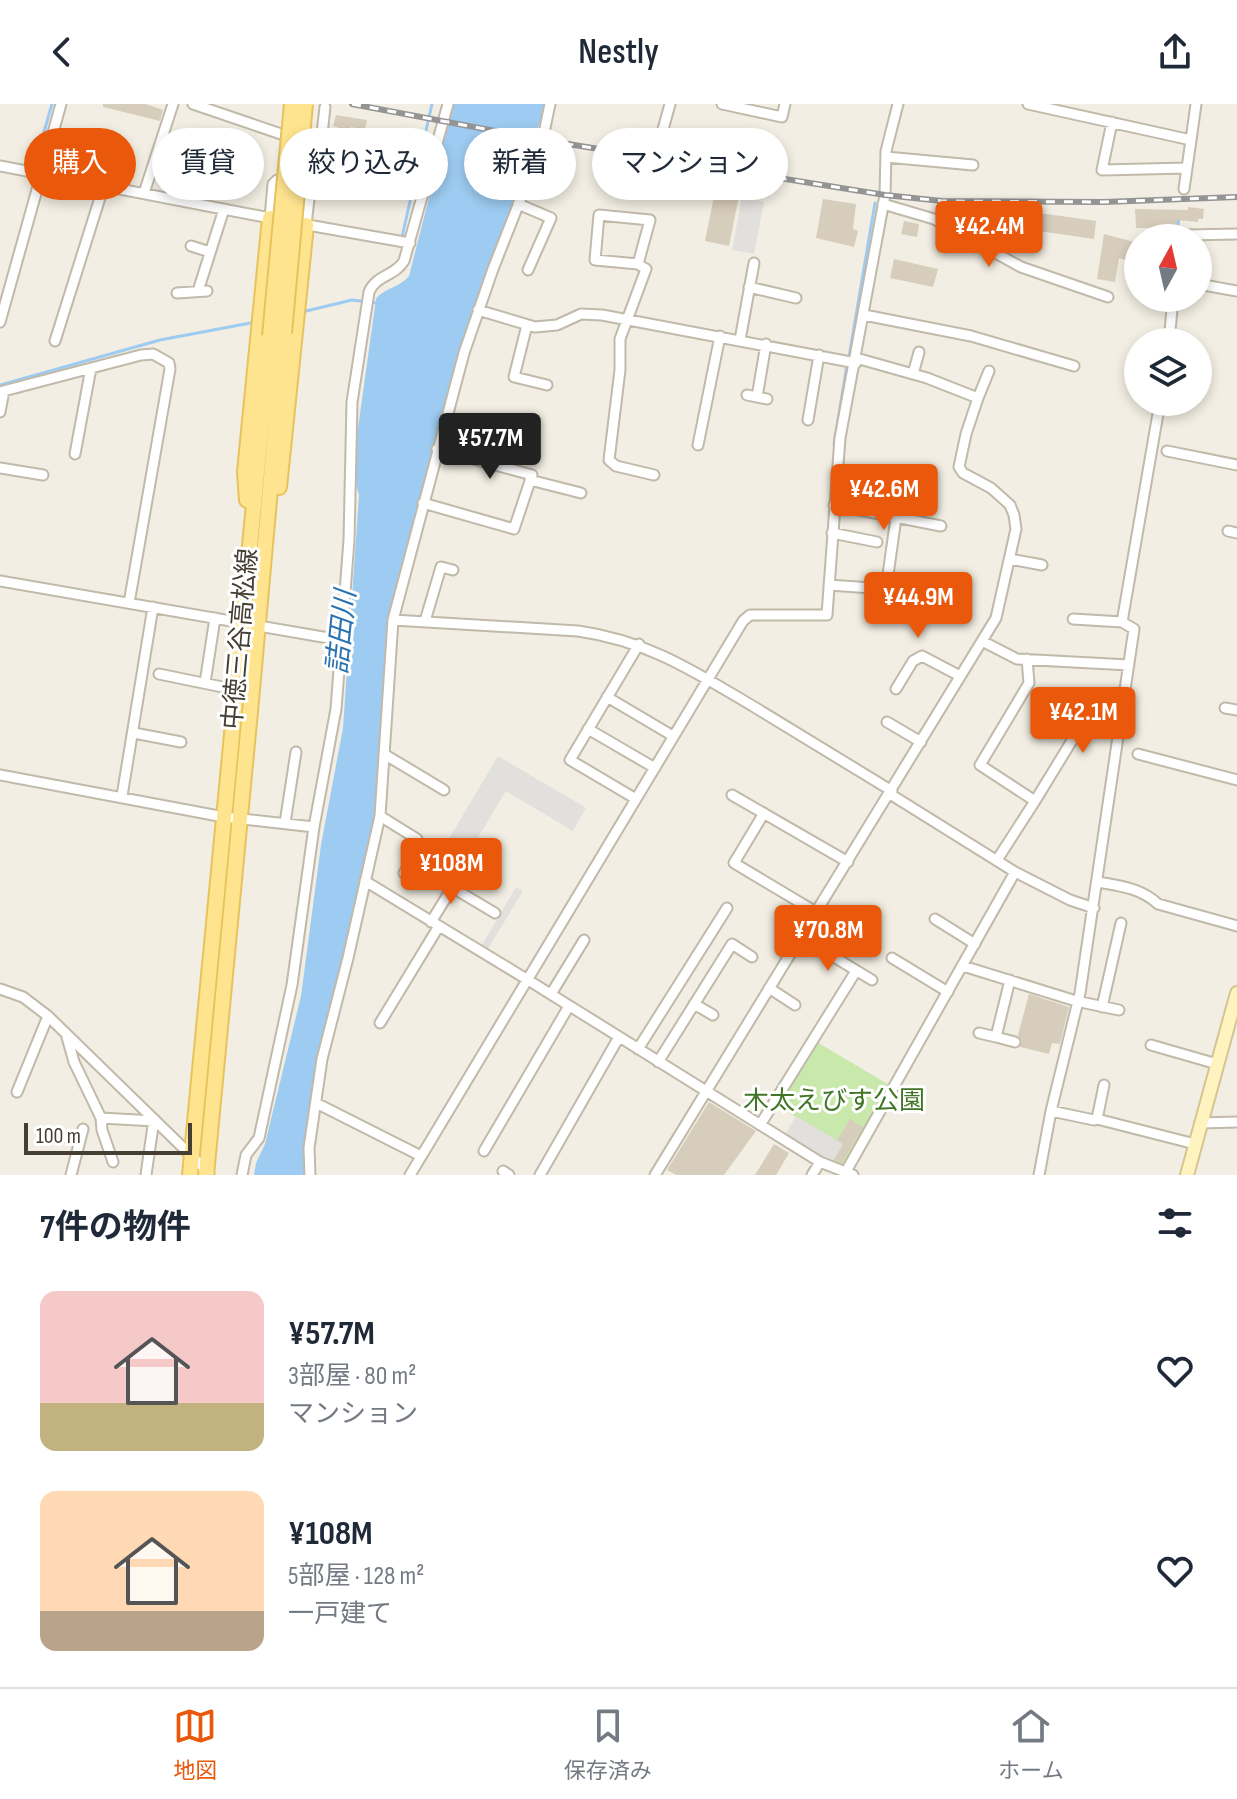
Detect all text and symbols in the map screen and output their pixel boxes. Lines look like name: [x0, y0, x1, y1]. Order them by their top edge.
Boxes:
icon: back: [40, 30, 84, 74]
icon: share: [1153, 30, 1197, 74]
text: Nestly: [578, 31, 659, 74]
chip: 購入: [24, 128, 136, 200]
chip: 賃貸: [152, 128, 264, 200]
chip: 絞り込み: [280, 128, 448, 200]
chip: 新着: [464, 128, 576, 200]
chip: マンション: [592, 128, 788, 200]
pin: ¥42.4M: [924, 201, 1054, 269]
text: ¥42.4M: [953, 211, 1025, 242]
north arrow: [1124, 224, 1212, 312]
map controls: [1124, 224, 1212, 416]
button: layers: [1124, 328, 1212, 416]
pin: ¥57.7M: [425, 413, 555, 481]
text: ¥57.7M: [457, 423, 523, 454]
pin: ¥42.6M: [819, 464, 949, 532]
text: ¥42.6M: [849, 474, 919, 505]
street label: 中徳三谷高松線: [218, 547, 264, 731]
pin: ¥44.9M: [853, 572, 983, 640]
text: ¥44.9M: [882, 582, 954, 613]
water label: 詰田川: [321, 586, 363, 676]
pin: ¥42.1M: [1018, 687, 1148, 755]
text: ¥42.1M: [1048, 697, 1118, 728]
pin: ¥108M: [395, 838, 507, 906]
text: ¥108M: [419, 848, 483, 879]
pin: ¥70.8M: [763, 905, 893, 973]
text: ¥70.8M: [792, 915, 864, 946]
park label: 木太えびす公園: [743, 1086, 925, 1117]
scale bar: [24, 1119, 192, 1155]
text: 100 m: [36, 1123, 81, 1150]
icon: filters: [1153, 1201, 1197, 1245]
text: 7件の物件: [40, 1207, 191, 1248]
text: ¥57.7M: [288, 1313, 375, 1354]
icon: home: [104, 1323, 200, 1419]
icon: heart: [1153, 1349, 1197, 1393]
text: 3部屋 · 80 m²: [288, 1361, 416, 1392]
text: マンション: [288, 1399, 418, 1430]
text: ¥108M: [288, 1513, 373, 1554]
icon: home: [104, 1523, 200, 1619]
icon: heart: [1153, 1549, 1197, 1593]
text: 5部屋 · 128 m²: [288, 1561, 424, 1592]
text: 一戸建て: [288, 1599, 392, 1630]
tab: 地図: [173, 1704, 217, 1785]
tab: 保存済み: [564, 1704, 652, 1785]
tab: ホーム: [998, 1704, 1064, 1785]

